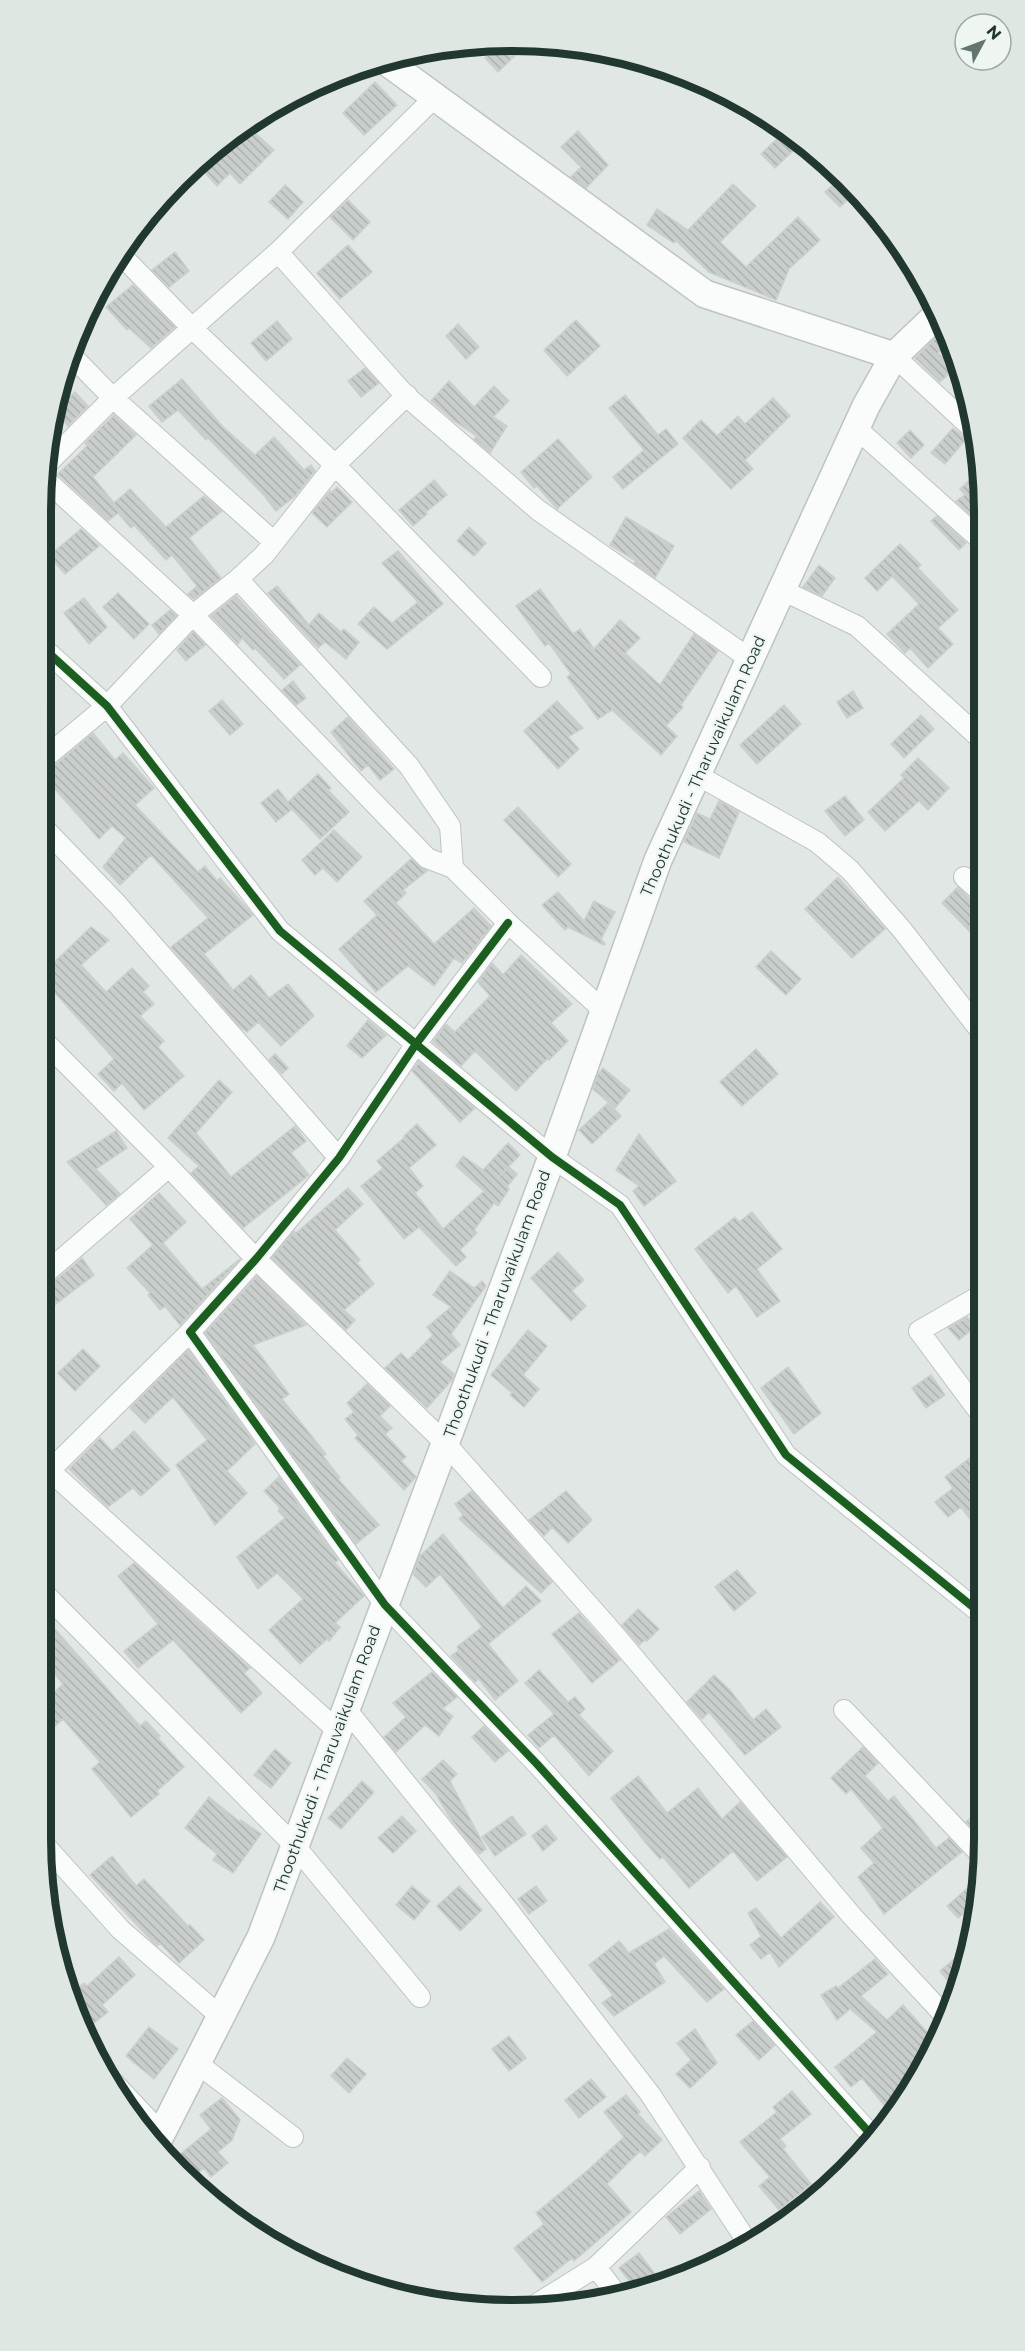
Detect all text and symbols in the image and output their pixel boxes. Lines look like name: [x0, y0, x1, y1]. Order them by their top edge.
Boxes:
north arrow: [953, 12, 1013, 72]
text: N: [983, 21, 1005, 44]
street label: Thoothukudi - Tharuvaikulam Road: [637, 633, 769, 899]
street label: Thoothukudi - Tharuvaikulam Road: [440, 1168, 554, 1440]
street label: Thoothukudi - Tharuvaikulam Road: [270, 1623, 384, 1895]

